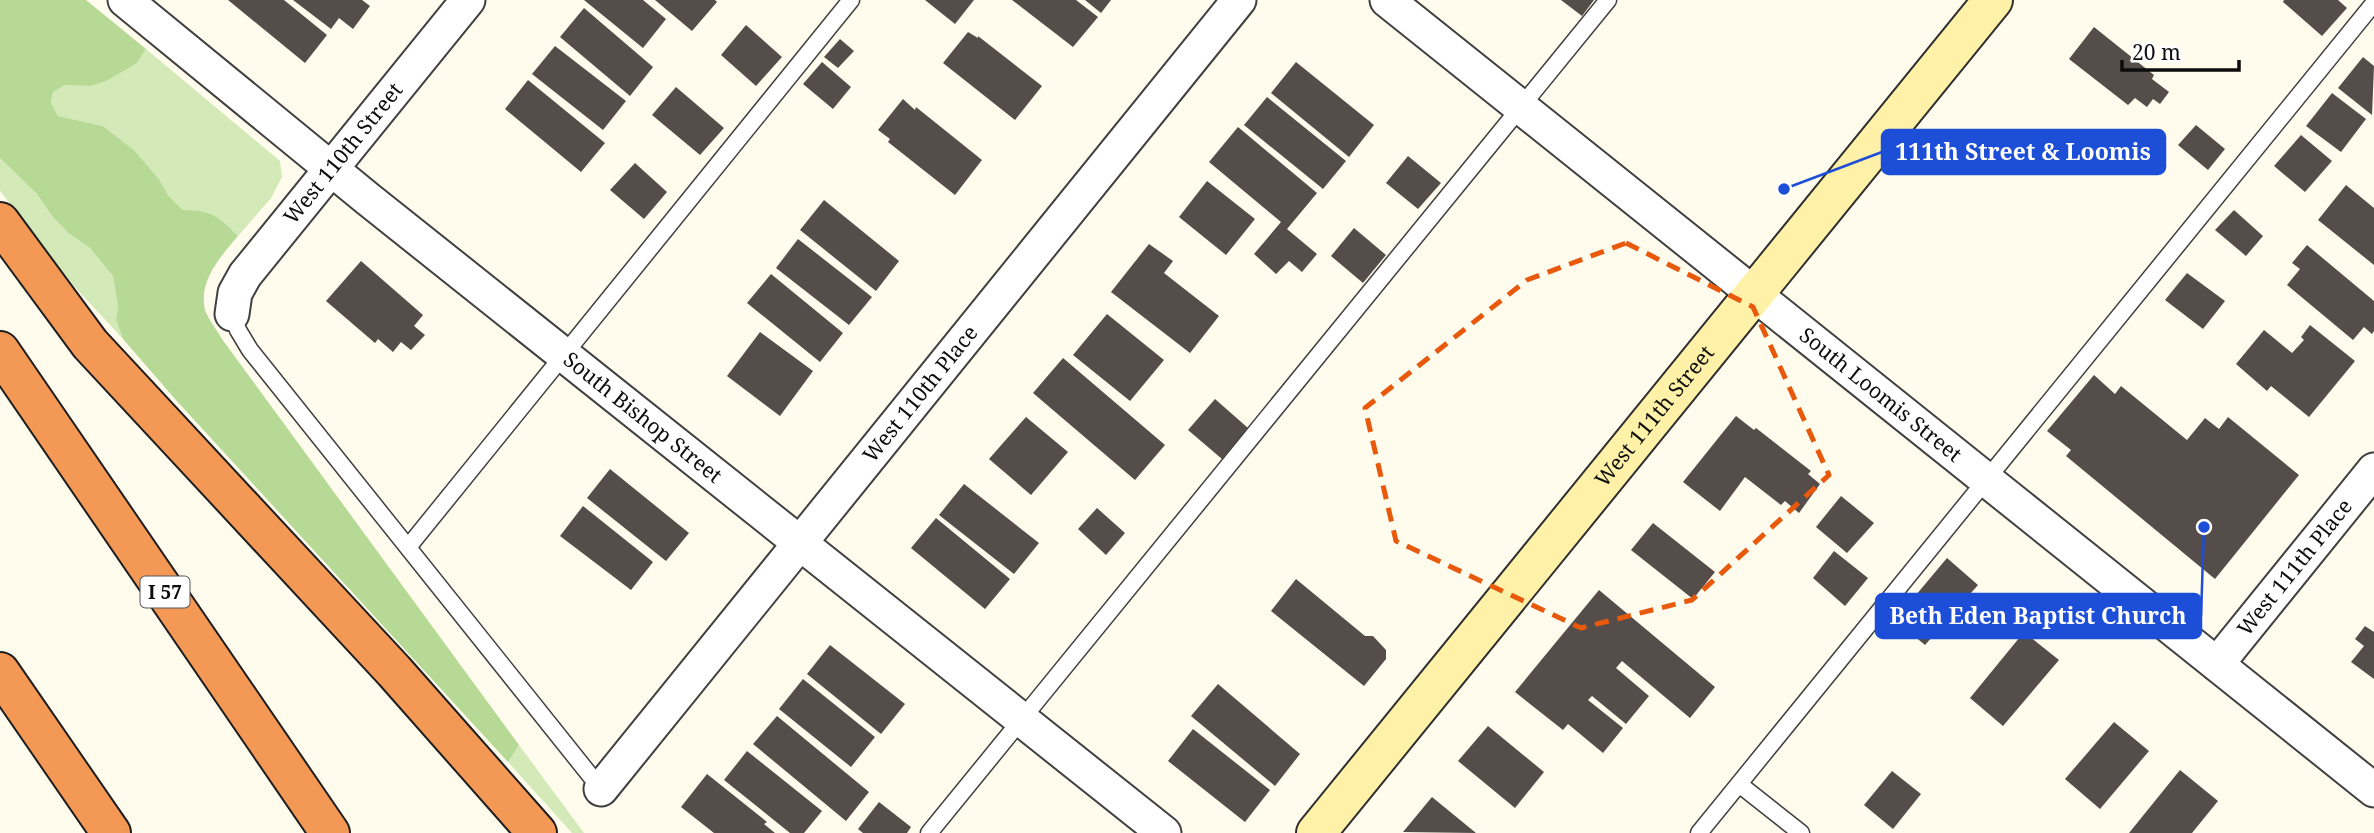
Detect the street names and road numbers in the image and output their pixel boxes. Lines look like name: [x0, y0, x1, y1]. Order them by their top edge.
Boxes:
street label: West 110th Street: [277, 76, 408, 230]
street label: West 110th Place: [856, 319, 983, 468]
street label: South Loomis Street: [1794, 321, 1968, 468]
street label: West 111th Street: [1588, 339, 1720, 492]
street label: South Bishop Street: [558, 345, 728, 489]
street label: West 111th Place: [2230, 493, 2358, 641]
road number: I 57: [140, 576, 190, 608]

